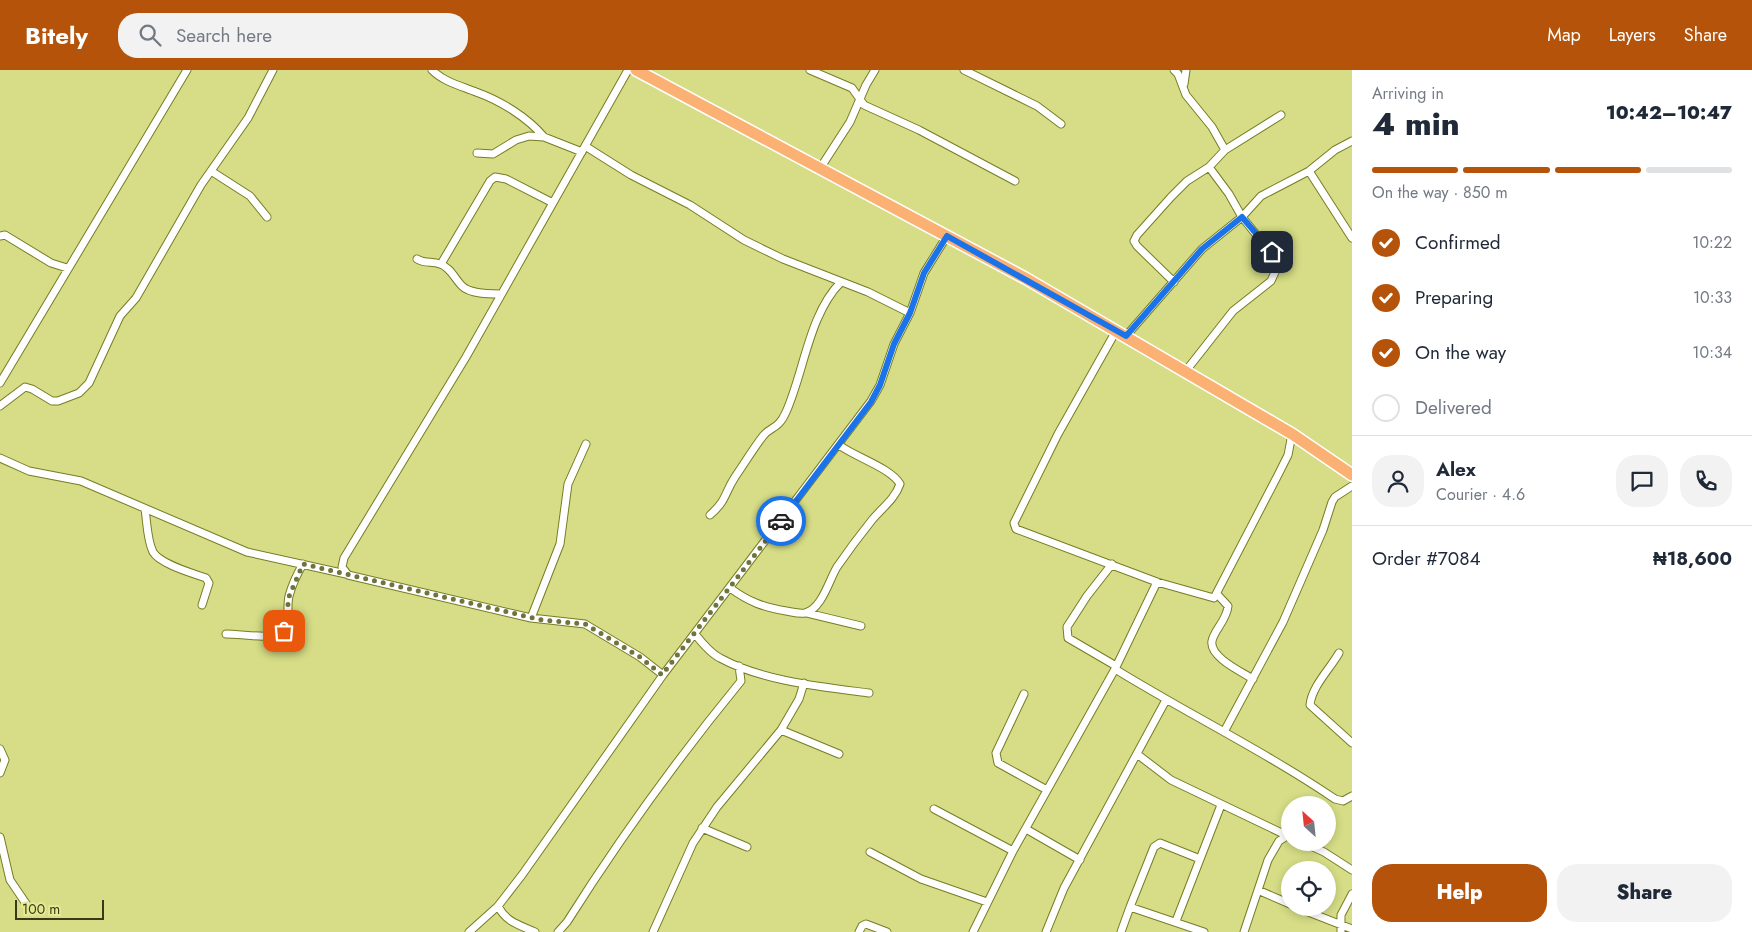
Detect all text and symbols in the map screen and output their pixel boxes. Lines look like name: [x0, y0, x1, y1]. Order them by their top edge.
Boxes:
search box: [118, 13, 468, 58]
text: Bitely: [25, 18, 88, 53]
icon: search: [136, 21, 164, 49]
text: Search here: [176, 22, 272, 49]
text: Map: [1547, 22, 1581, 48]
text: Layers: [1609, 22, 1656, 48]
text: Share: [1684, 22, 1727, 48]
text: Arriving in: [1372, 82, 1444, 105]
text: 10:42–10:47: [1606, 99, 1732, 126]
text: 4 min: [1372, 101, 1460, 147]
text: On the way · 850 m: [1372, 181, 1508, 204]
icon: check: [1372, 229, 1400, 257]
text: Confirmed: [1415, 229, 1501, 256]
pin: [1251, 231, 1293, 273]
text: 10:22: [1692, 231, 1732, 254]
icon: home: [1258, 238, 1286, 266]
icon: check: [1372, 284, 1400, 312]
text: Preparing: [1415, 284, 1493, 311]
text: 10:33: [1693, 286, 1732, 309]
icon: check: [1372, 339, 1400, 367]
text: On the way: [1415, 339, 1506, 366]
text: 10:34: [1692, 341, 1732, 364]
text: Delivered: [1415, 394, 1492, 421]
button: person: [1372, 455, 1424, 507]
button: chat: [1616, 455, 1668, 507]
button: phone: [1680, 455, 1732, 507]
text: Alex: [1436, 456, 1476, 483]
text: Courier · 4.6: [1436, 483, 1525, 506]
courier: [756, 496, 806, 546]
icon: car: [767, 507, 795, 535]
text: Order #7084: [1372, 545, 1481, 572]
text: ₦18,600: [1653, 545, 1732, 572]
pin: [263, 610, 305, 652]
icon: bag: [270, 617, 298, 645]
north arrow: [1281, 796, 1336, 851]
map controls: [1281, 796, 1336, 916]
button: locate: [1281, 861, 1336, 916]
button: Help: [1372, 864, 1547, 922]
button: Share: [1557, 864, 1732, 922]
scale bar: [15, 897, 104, 920]
text: 100 m: [22, 899, 60, 919]

